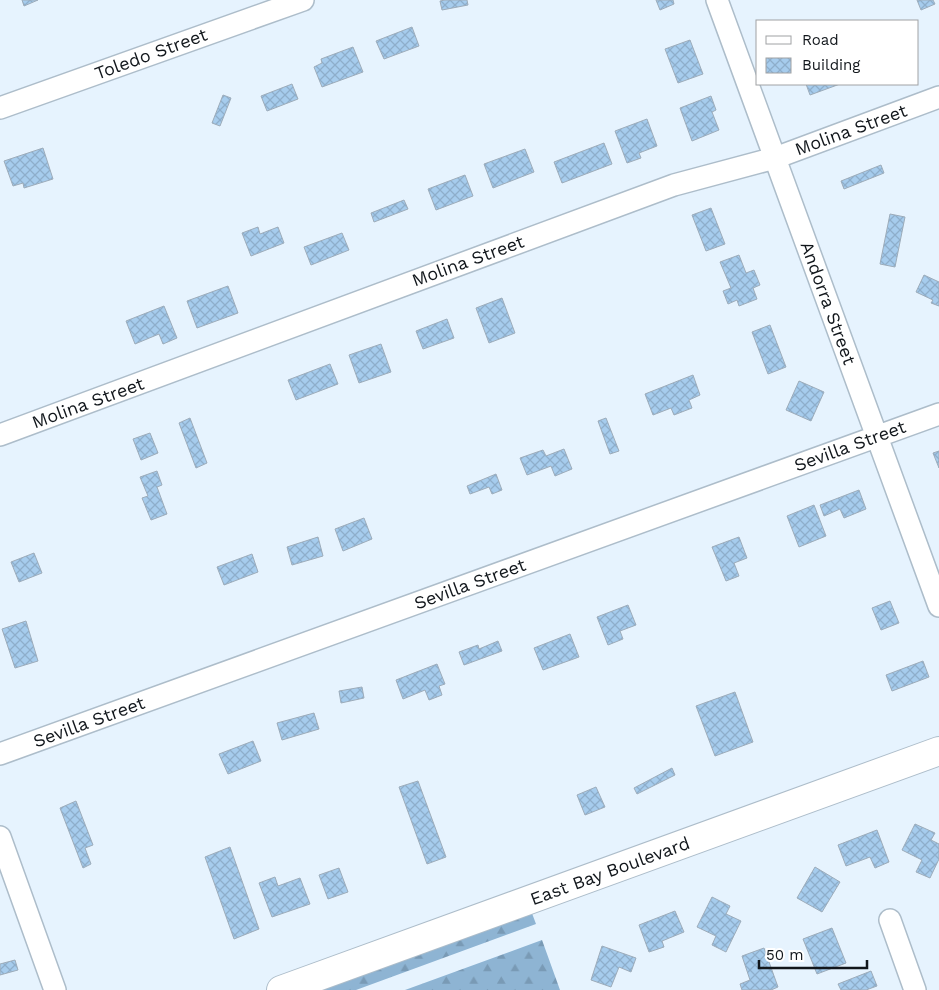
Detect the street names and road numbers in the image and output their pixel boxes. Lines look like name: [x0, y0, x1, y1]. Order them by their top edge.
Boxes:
street label: Toledo Street: [92, 23, 210, 84]
street label: Molina Street: [792, 99, 910, 160]
street label: Molina Street: [409, 230, 527, 291]
street label: Andorra Street: [796, 238, 861, 368]
street label: Molina Street: [29, 372, 147, 433]
street label: Sevilla Street: [791, 416, 909, 475]
street label: Sevilla Street: [411, 554, 529, 613]
street label: Sevilla Street: [30, 692, 148, 751]
street label: East Bay Boulevard: [527, 832, 692, 909]

